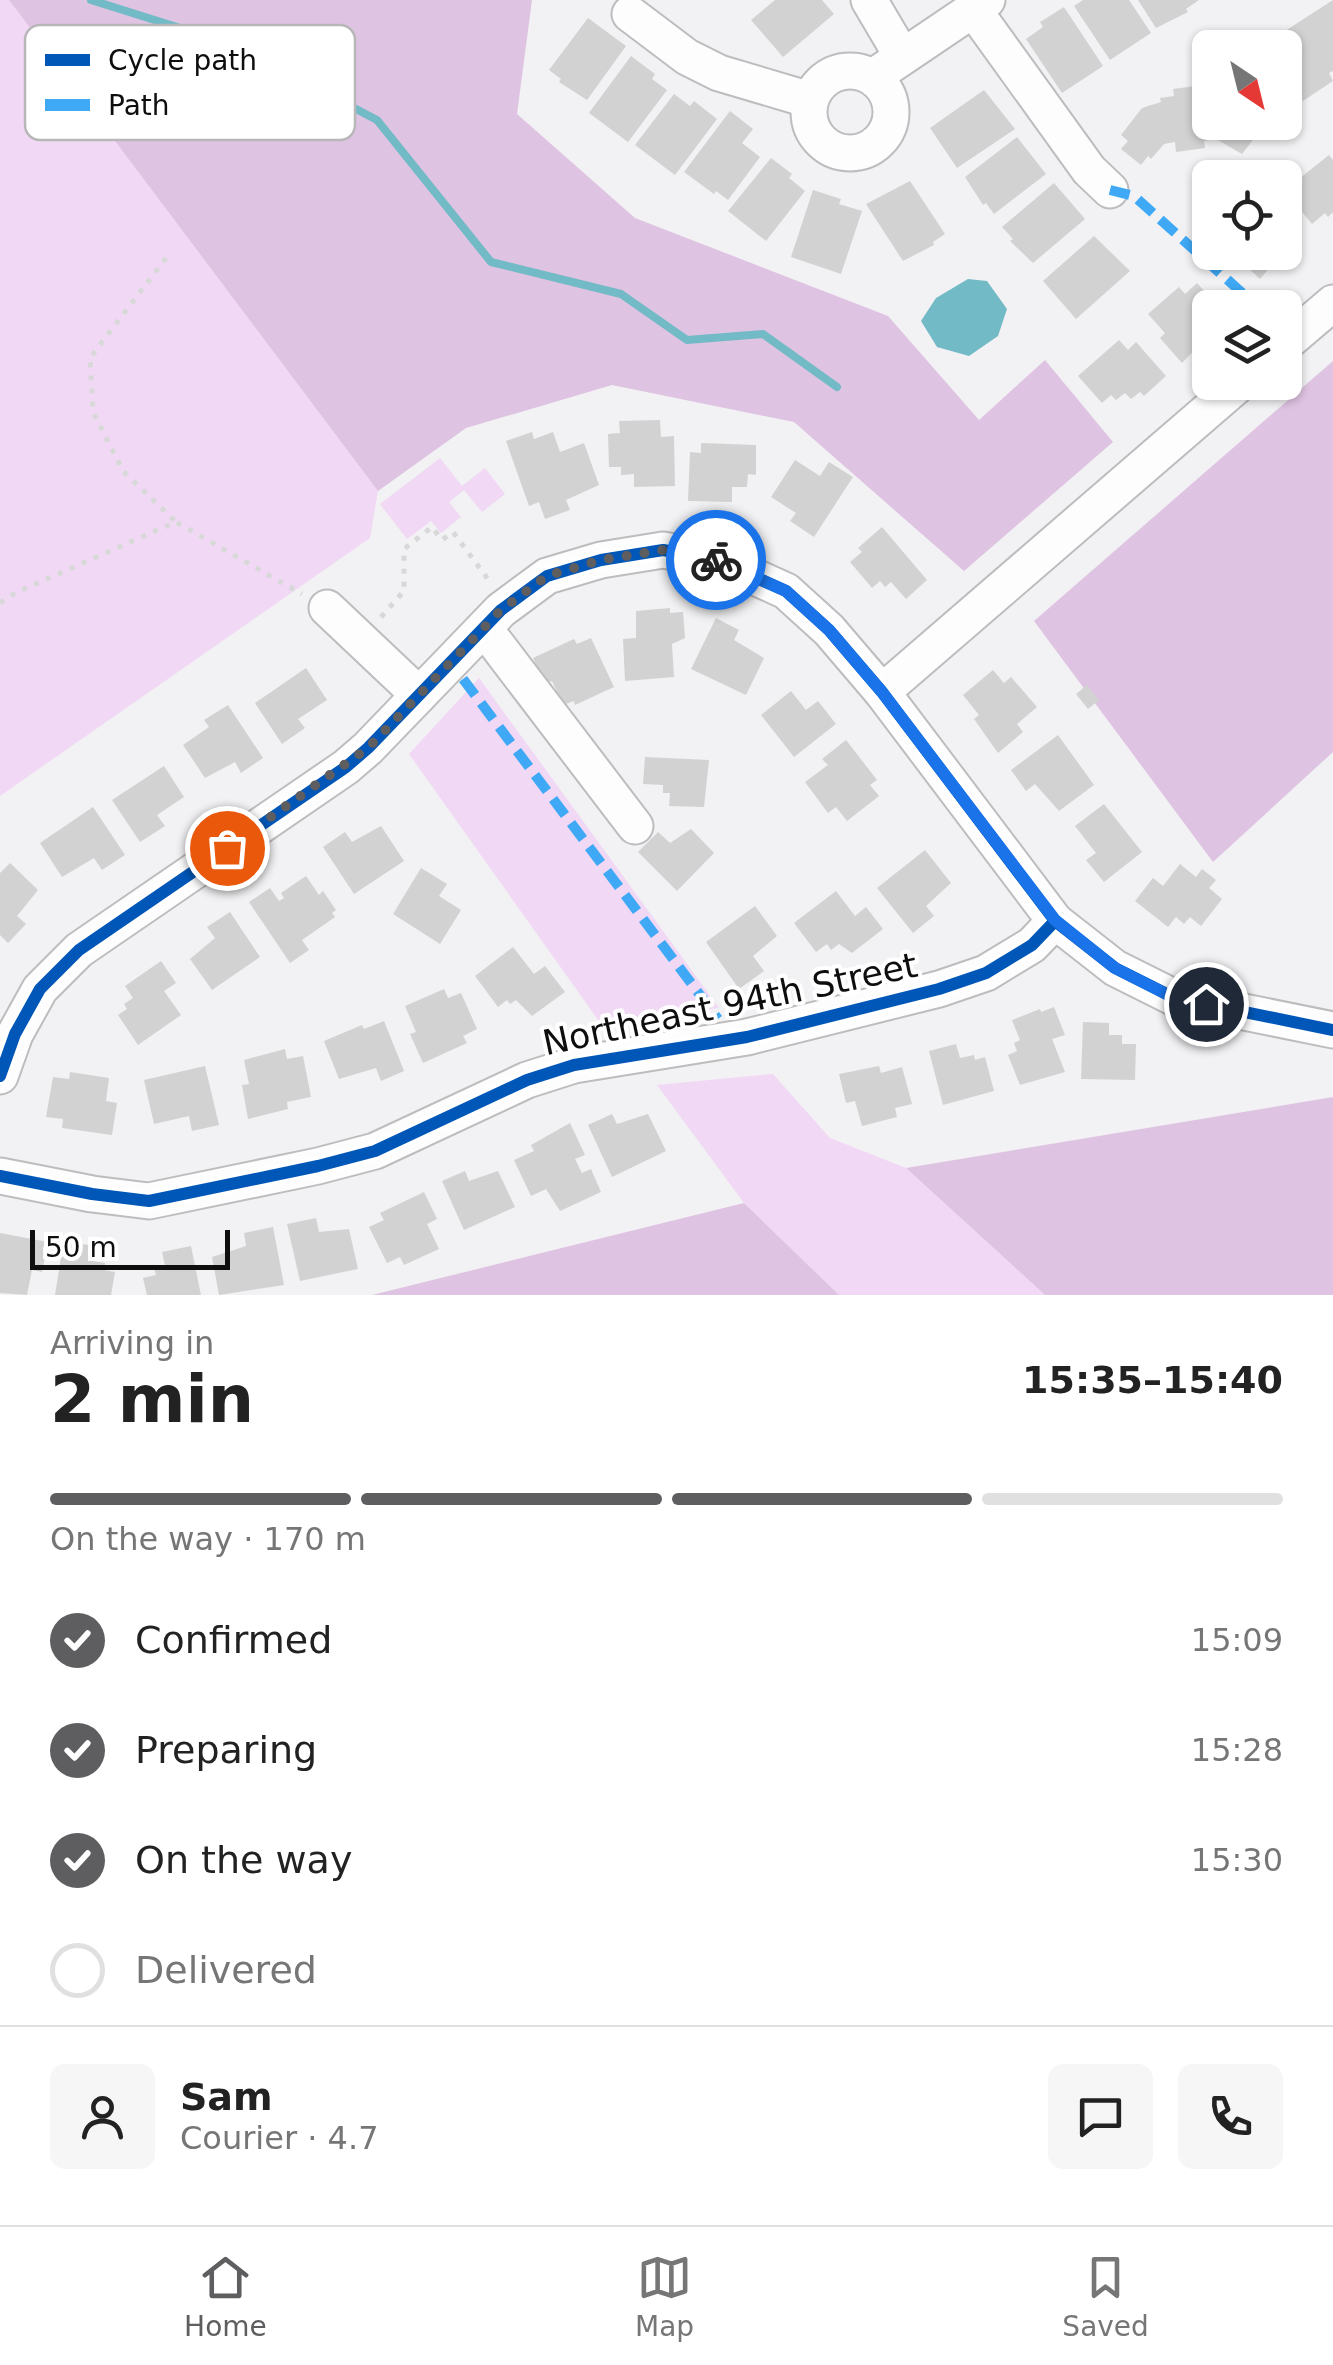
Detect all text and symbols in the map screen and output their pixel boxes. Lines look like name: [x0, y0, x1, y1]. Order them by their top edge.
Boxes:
legend: [25, 25, 355, 140]
north arrow: [1192, 30, 1302, 140]
map controls: [1192, 30, 1302, 400]
text: Cycle path: [108, 44, 257, 77]
text: Path: [108, 89, 170, 122]
button: locate: [1192, 160, 1302, 270]
button: layers: [1192, 290, 1302, 400]
courier: [666, 510, 766, 610]
icon: bike: [689, 533, 744, 588]
pin: [185, 806, 270, 891]
icon: bag: [200, 821, 255, 876]
street label: Northeast 94th Street: [539, 945, 921, 1063]
pin: [1164, 962, 1249, 1047]
icon: home: [1179, 977, 1234, 1032]
scale bar: [30, 1225, 230, 1270]
text: 50 m: [45, 1231, 117, 1264]
text: Arriving in: [50, 1324, 214, 1362]
text: 15:35–15:40: [1022, 1358, 1283, 1402]
text: 2 min: [50, 1362, 254, 1437]
text: On the way · 170 m: [50, 1520, 366, 1558]
icon: check: [50, 1613, 105, 1668]
text: Confirmed: [135, 1618, 332, 1662]
text: 15:09: [1191, 1621, 1283, 1659]
icon: check: [50, 1723, 105, 1778]
text: Preparing: [135, 1728, 317, 1772]
text: 15:28: [1191, 1731, 1283, 1769]
icon: check: [50, 1833, 105, 1888]
text: On the way: [135, 1838, 352, 1882]
text: 15:30: [1191, 1841, 1283, 1879]
text: Delivered: [135, 1948, 317, 1992]
button: person: [50, 2064, 155, 2169]
button: chat: [1048, 2064, 1153, 2169]
button: phone: [1178, 2064, 1283, 2169]
text: Sam: [180, 2075, 273, 2119]
text: Courier · 4.7: [180, 2119, 379, 2157]
tab: Home: [184, 2250, 267, 2343]
tab: Map: [635, 2250, 694, 2343]
tab: Saved: [1062, 2250, 1149, 2343]

